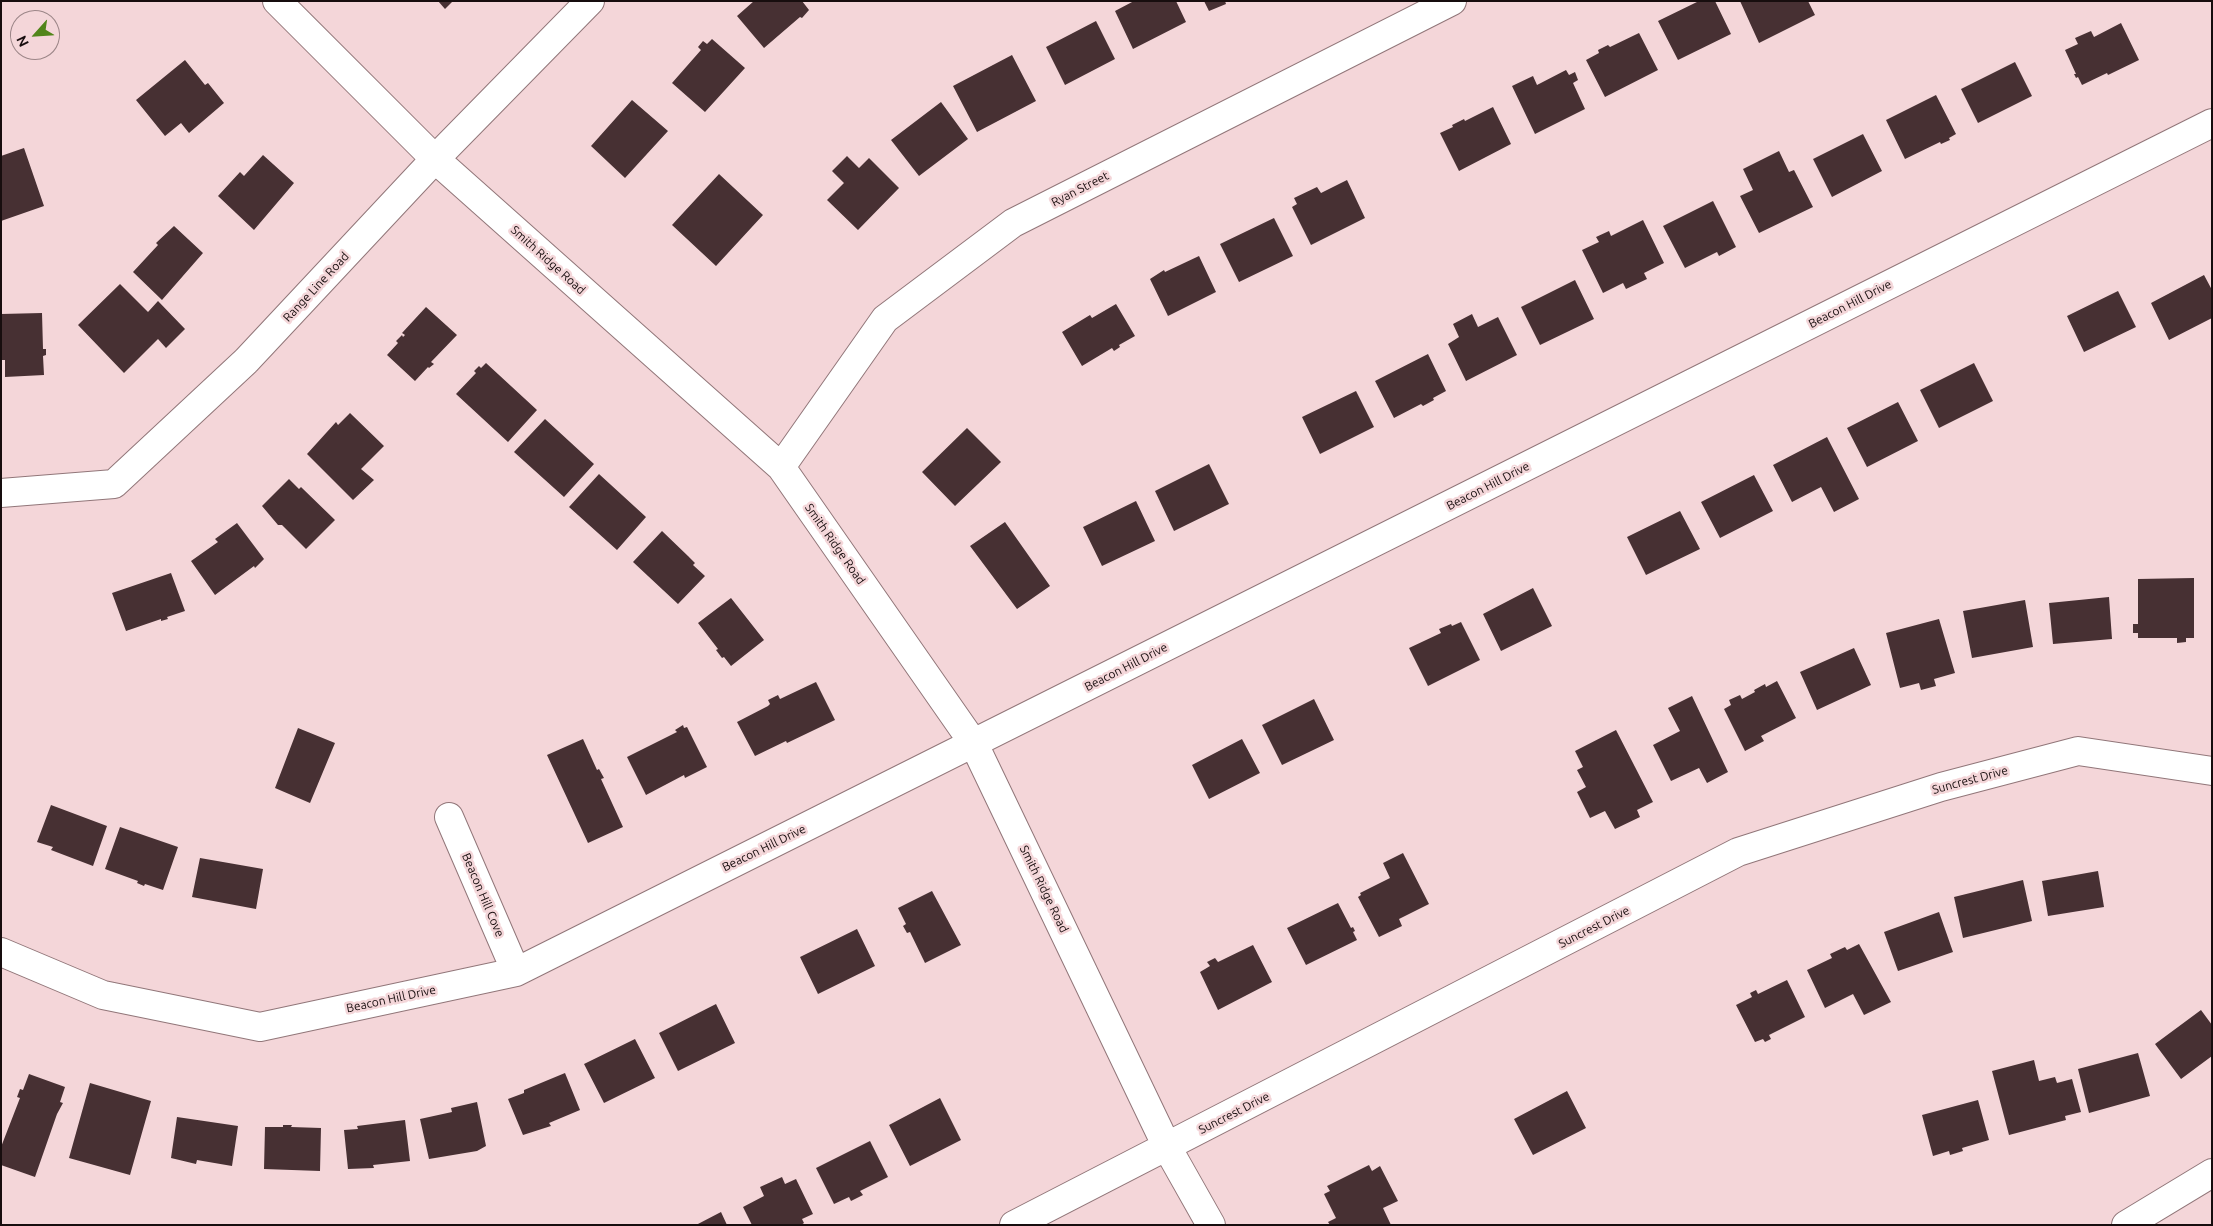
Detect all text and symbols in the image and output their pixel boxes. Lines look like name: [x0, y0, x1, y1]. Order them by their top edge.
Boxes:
north arrow: [10, 10, 60, 60]
text: N: [13, 33, 32, 49]
street label: Ryan Street: [1049, 168, 1111, 210]
street label: Smith Ridge Road: [508, 223, 588, 297]
street label: Range Line Road: [280, 249, 352, 325]
street label: Beacon Hill Drive: [1806, 277, 1894, 331]
street label: Beacon Hill Drive: [1444, 459, 1532, 513]
street label: Smith Ridge Road: [802, 501, 868, 587]
street label: Beacon Hill Drive: [1082, 640, 1170, 694]
street label: Suncrest Drive: [1931, 763, 2009, 797]
street label: Beacon Hill Drive: [720, 822, 808, 874]
street label: Smith Ridge Road: [1017, 843, 1071, 935]
street label: Beacon Hill Cove: [459, 851, 507, 939]
street label: Suncrest Drive: [1556, 903, 1632, 951]
street label: Beacon Hill Drive: [345, 982, 437, 1016]
street label: Suncrest Drive: [1196, 1089, 1272, 1137]

